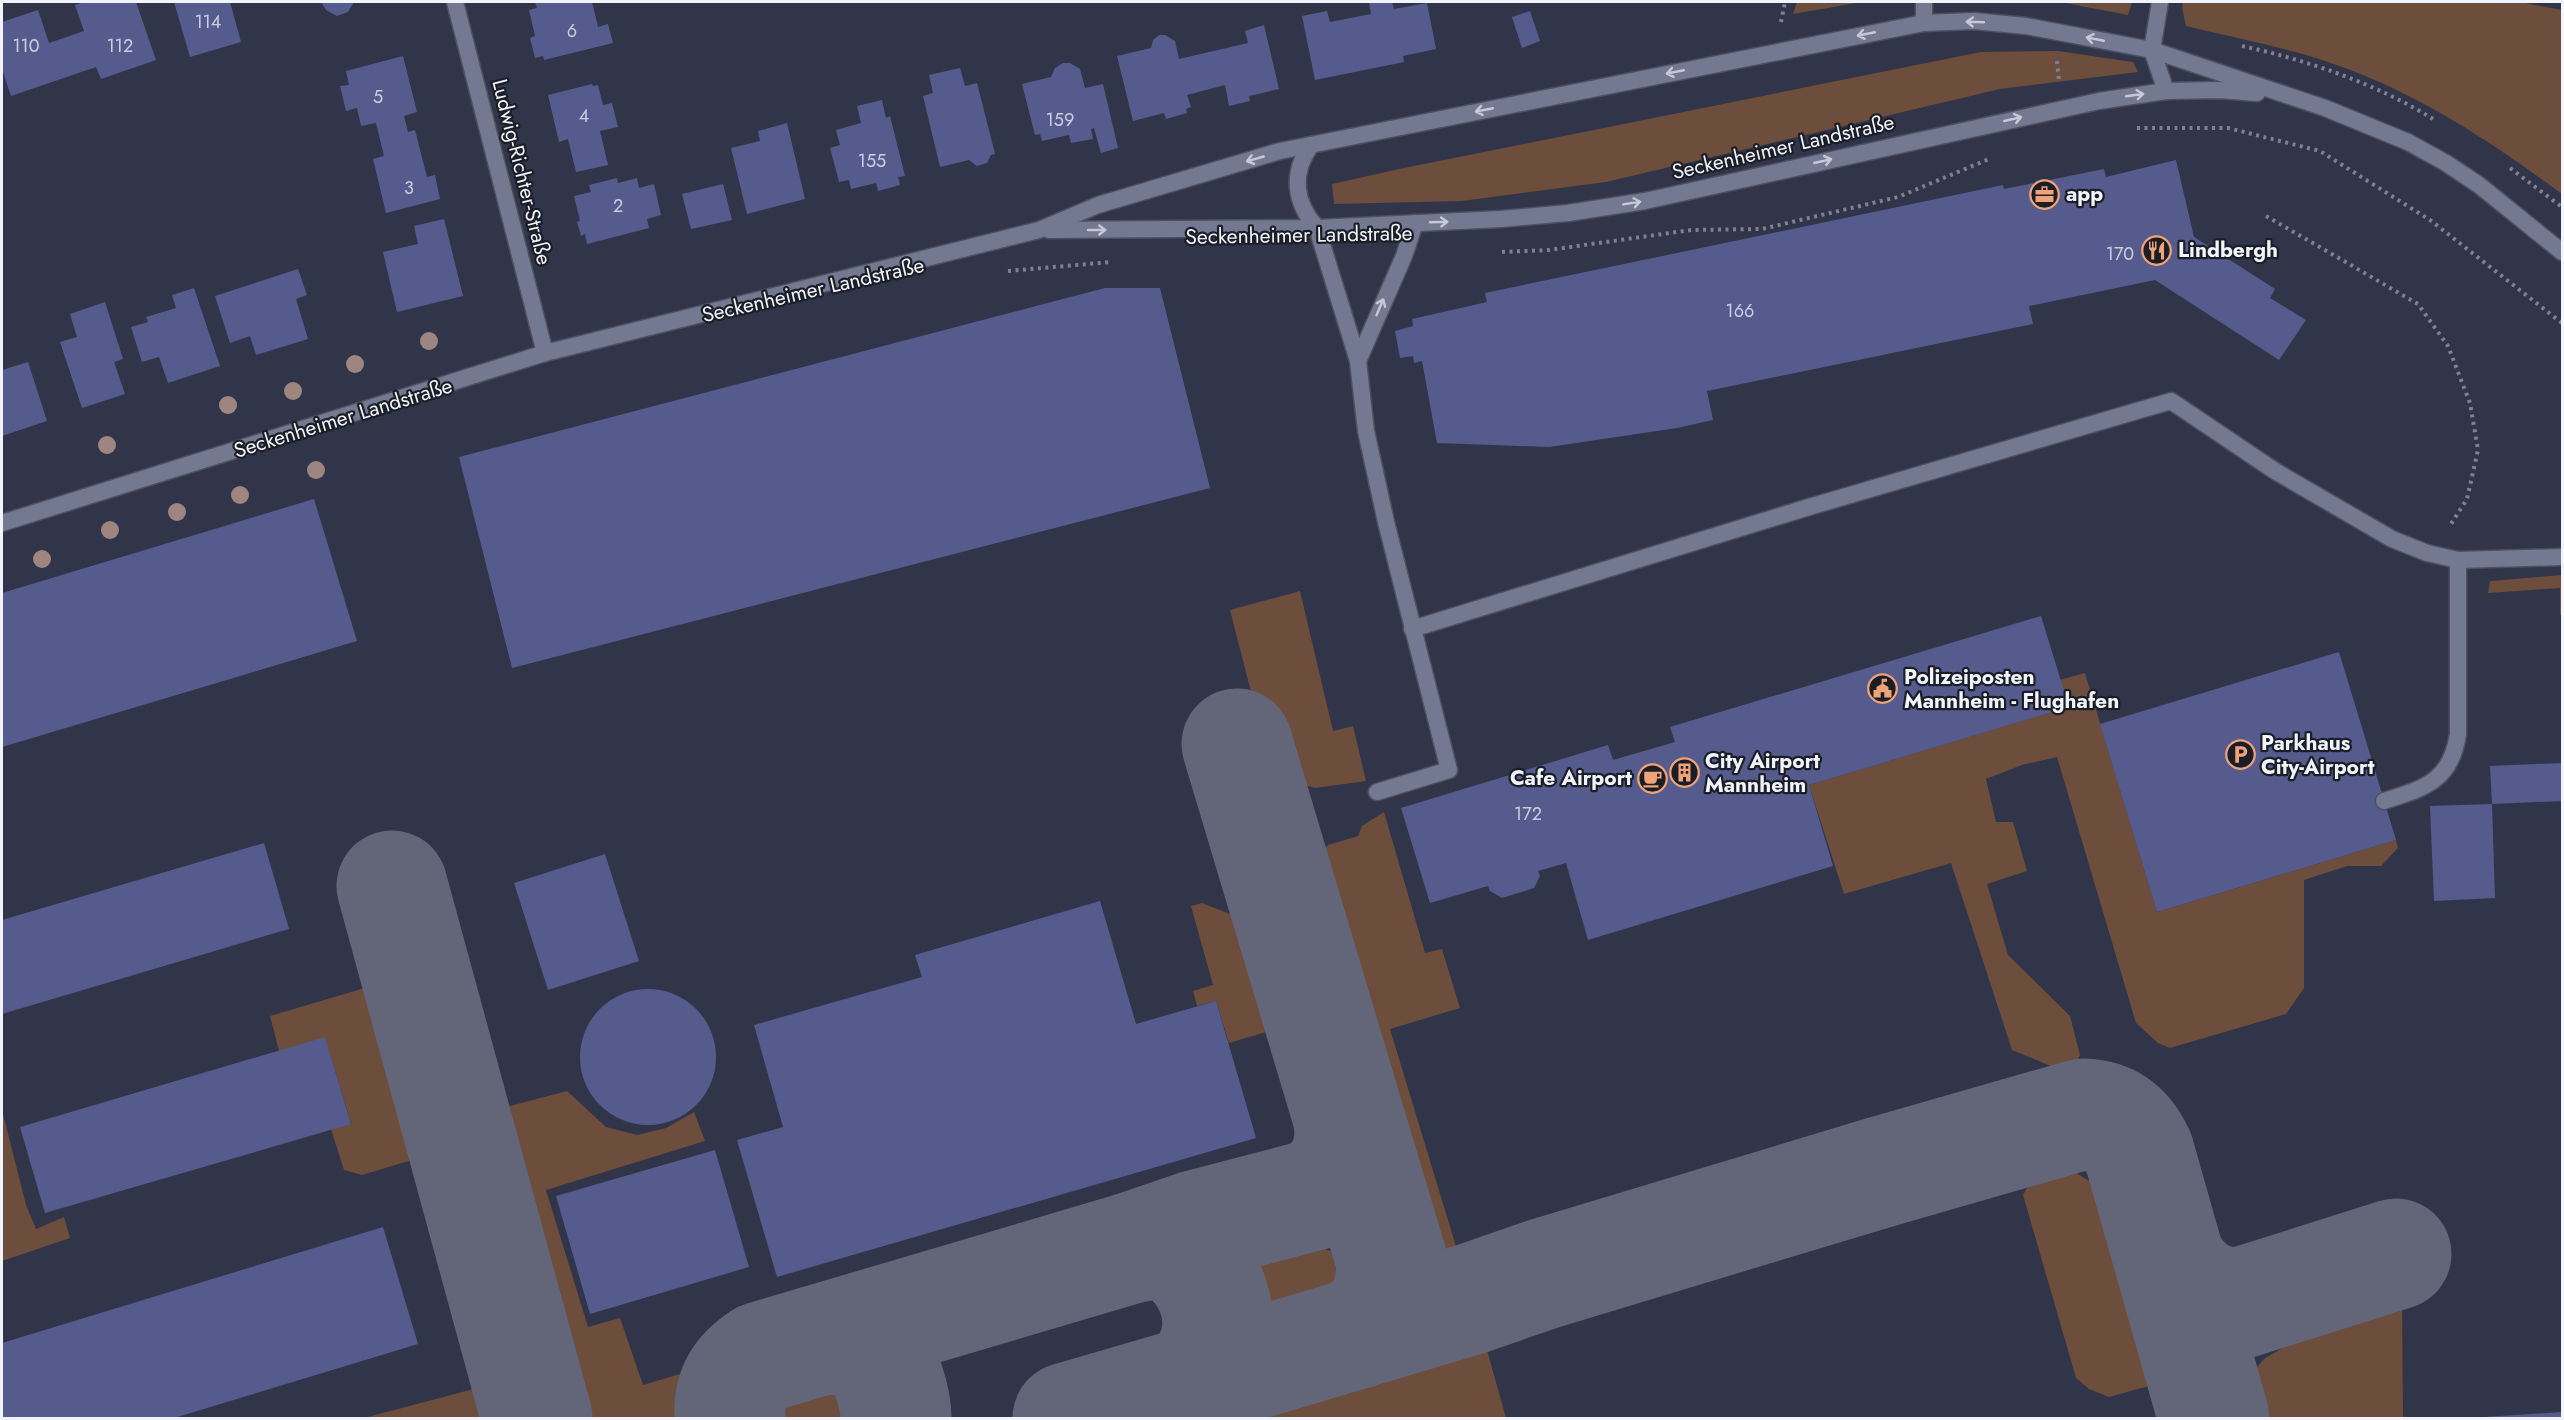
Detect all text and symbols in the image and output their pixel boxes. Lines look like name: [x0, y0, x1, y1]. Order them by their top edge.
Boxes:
house number: 114: [195, 9, 221, 35]
one-way arrow: [1965, 16, 1985, 28]
house number: 6: [567, 18, 577, 44]
one-way arrow: [1857, 29, 1876, 40]
house number: 110: [13, 33, 40, 59]
house number: 112: [107, 33, 133, 59]
one-way arrow: [2085, 33, 2105, 44]
one-way arrow: [1666, 67, 1685, 78]
street label: Ludwig-Richter-Straße: [484, 76, 560, 268]
house number: 5: [373, 84, 383, 110]
one-way arrow: [2125, 90, 2144, 101]
house number: 4: [579, 103, 589, 129]
one-way arrow: [1474, 105, 1493, 117]
house number: 159: [1046, 107, 1074, 133]
street label: Seckenheimer Landstraße: [1669, 107, 1897, 187]
one-way arrow: [2003, 112, 2022, 124]
house number: 155: [858, 148, 886, 174]
one-way arrow: [1246, 154, 1265, 165]
one-way arrow: [1813, 155, 1832, 166]
house number: 3: [404, 175, 414, 201]
office icon: app: [2029, 178, 2061, 210]
place label: app: [2066, 179, 2103, 209]
house number: 2: [613, 193, 623, 219]
one-way arrow: [1622, 197, 1642, 208]
one-way arrow: [1428, 216, 1448, 227]
street label: Seckenheimer Landstraße: [1185, 218, 1413, 252]
one-way arrow: [1087, 224, 1107, 236]
restaurant icon: Lindbergh: [2141, 234, 2173, 266]
place label: Lindbergh: [2178, 235, 2278, 265]
house number: 170: [2106, 241, 2134, 267]
street label: Seckenheimer Landstraße: [699, 250, 927, 330]
one-way arrow: [1375, 298, 1386, 316]
house number: 166: [1726, 298, 1754, 324]
street label: Seckenheimer Landstraße: [230, 370, 456, 466]
place label: Polizeiposten Mannheim - Flughafen: [1904, 662, 2119, 716]
public building icon: Polizeiposten Mannheim - Flughafen: [1867, 673, 1899, 705]
place label: Parkhaus City-Airport: [2261, 728, 2375, 782]
parking icon: Parkhaus City-Airport: [2224, 739, 2256, 771]
place label: City Airport Mannheim: [1705, 746, 1820, 800]
building icon: City Airport Mannheim: [1668, 757, 1700, 789]
cafe icon: Cafe Airport: [1637, 762, 1669, 794]
place label: Cafe Airport: [1510, 763, 1632, 793]
house number: 172: [1514, 801, 1542, 827]

